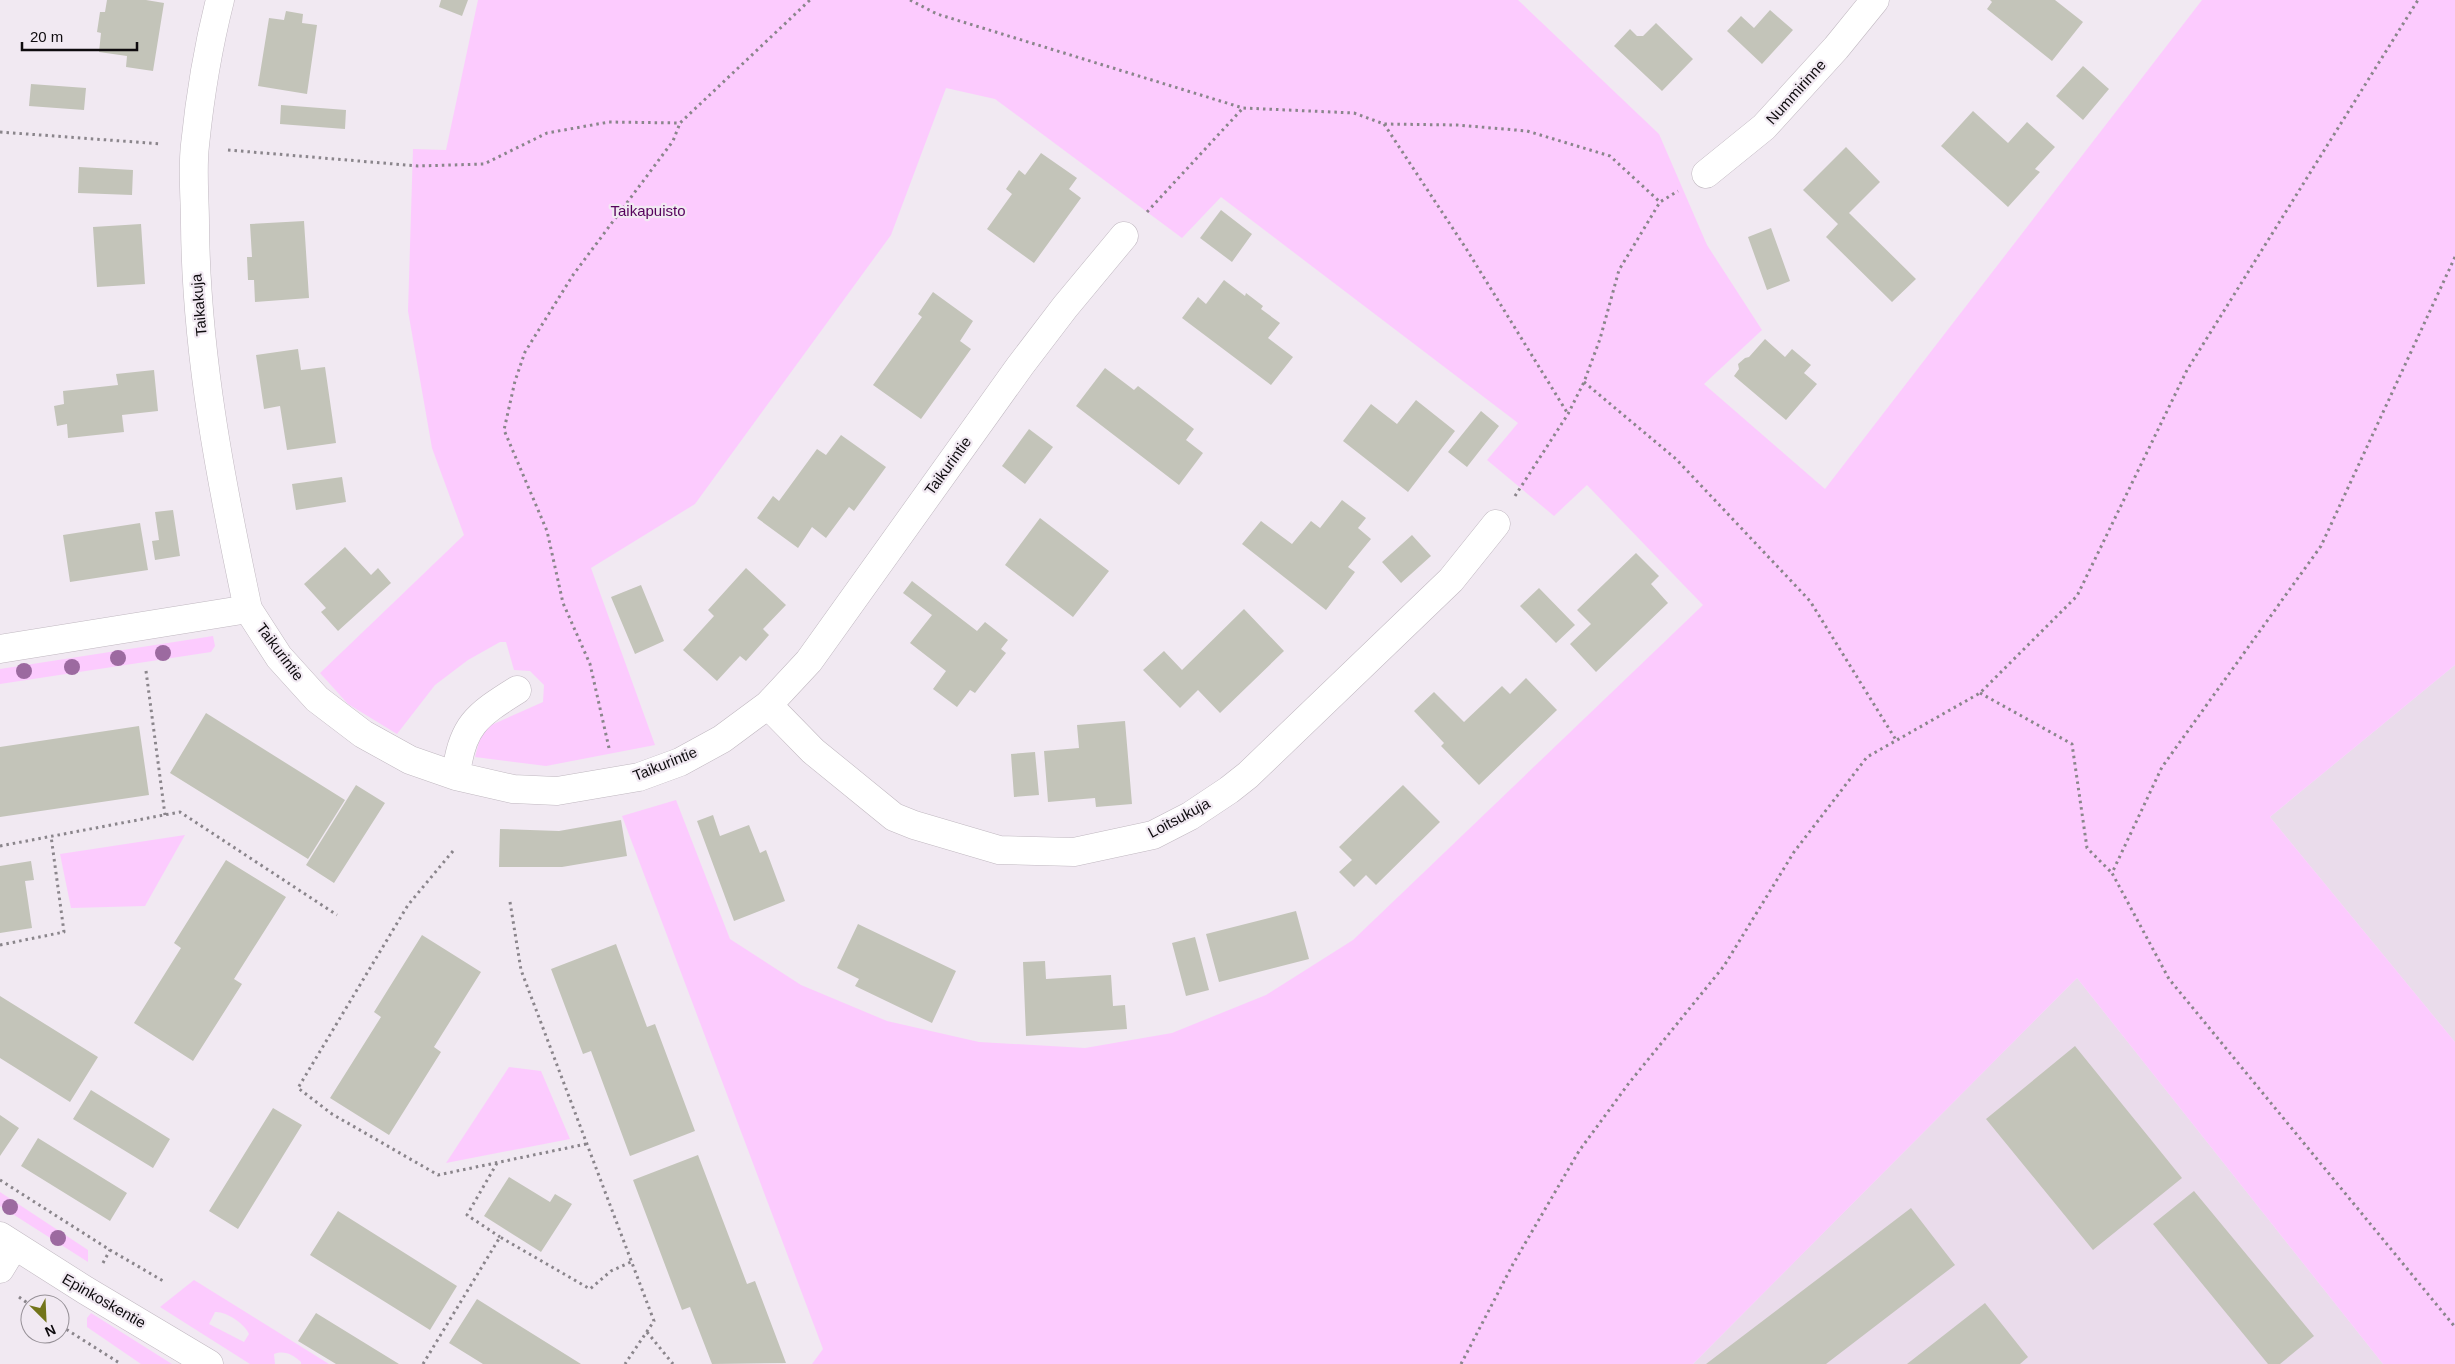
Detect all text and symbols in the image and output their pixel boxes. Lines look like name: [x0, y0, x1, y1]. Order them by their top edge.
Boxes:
scale bar: [22, 20, 138, 52]
text: 20 m: [30, 28, 63, 45]
street label: Nummirinne: [1762, 56, 1829, 127]
park label: Taikapuisto: [610, 202, 686, 219]
street label: Taikakuja: [187, 273, 210, 337]
street label: Taikurintie: [921, 433, 974, 498]
street label: Taikurintie: [253, 620, 308, 684]
street label: Taikurintie: [630, 743, 699, 784]
street label: Loitsukuja: [1145, 794, 1213, 841]
street label: Epinkoskentie: [60, 1270, 149, 1331]
north arrow: [20, 1294, 70, 1344]
text: N: [42, 1322, 58, 1340]

